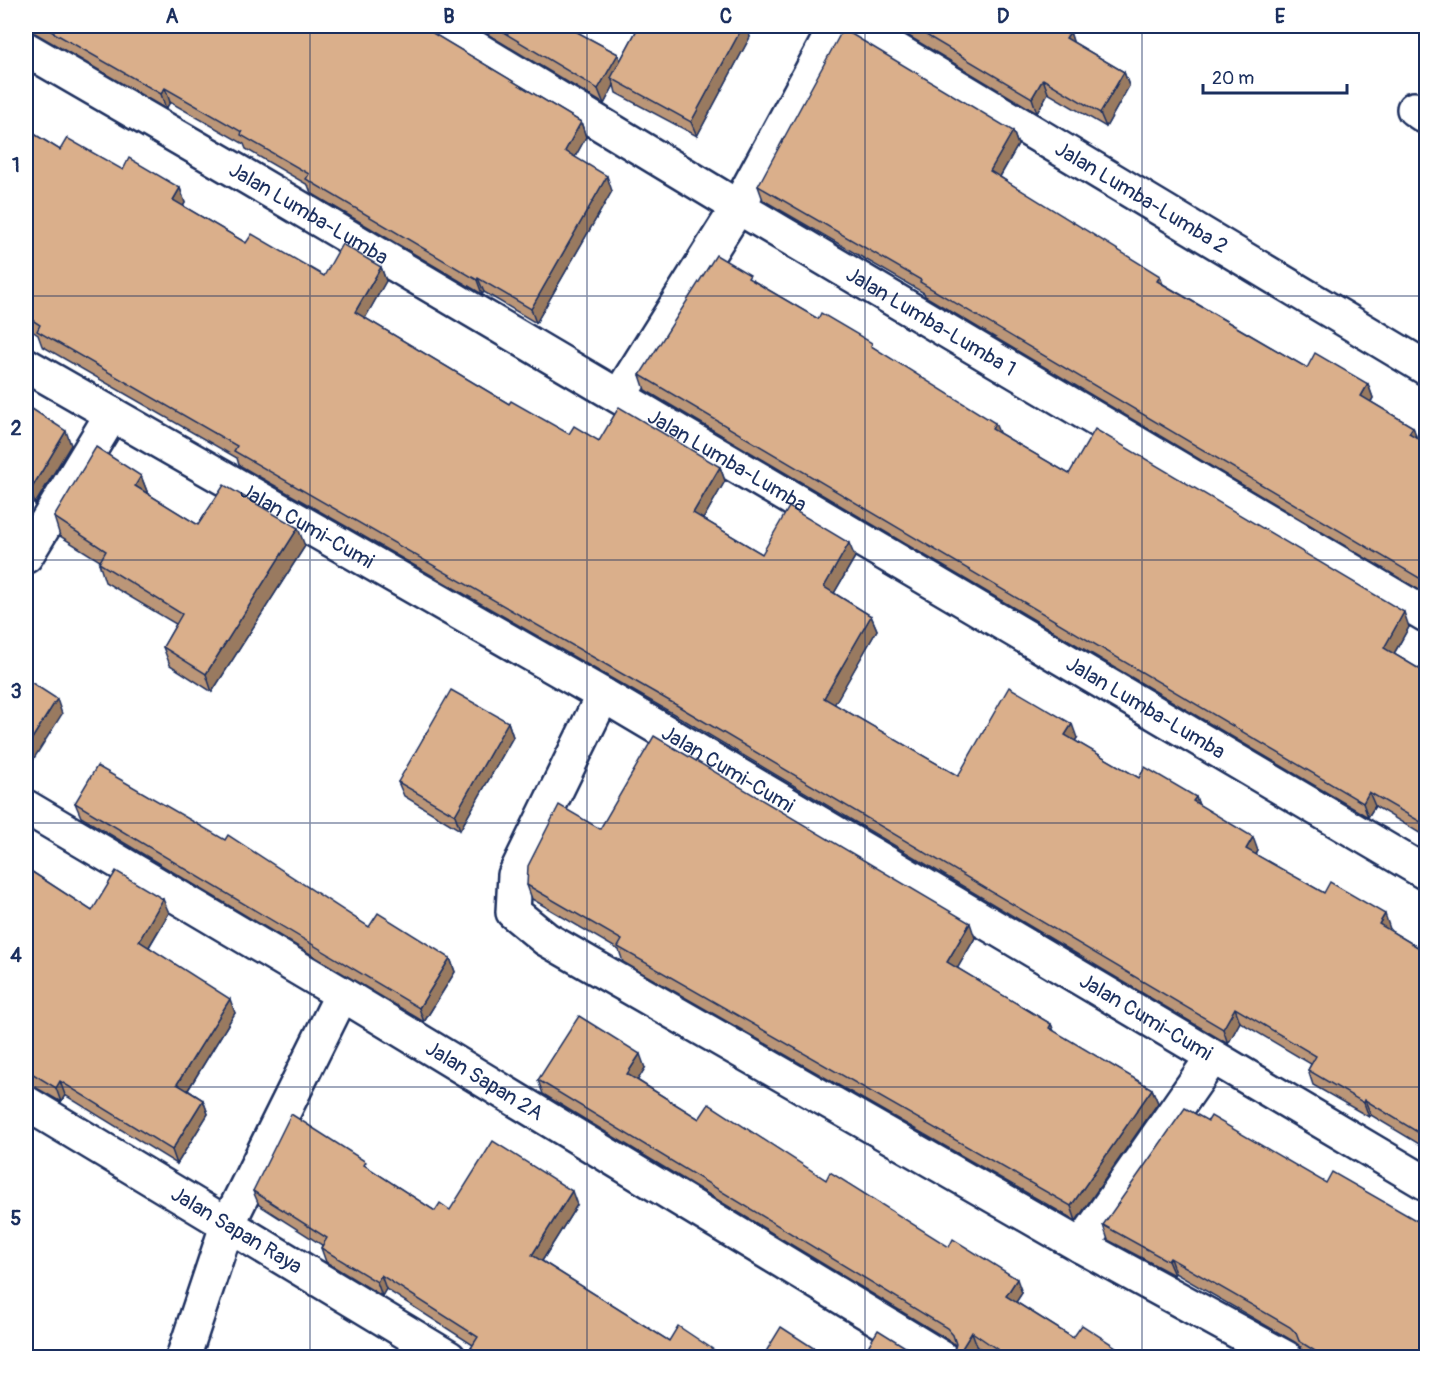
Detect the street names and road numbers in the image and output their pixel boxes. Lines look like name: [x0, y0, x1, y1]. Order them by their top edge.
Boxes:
street label: Jalan Lumba-Lumba 2: [1050, 136, 1233, 260]
street label: Jalan Lumba-Lumba: [224, 156, 393, 271]
street label: Jalan Lumba-Lumba 1: [841, 261, 1021, 383]
street label: Jalan Lumba-Lumba: [642, 403, 811, 518]
street label: Jalan Cumi-Cumi: [235, 477, 379, 575]
street label: Jalan Lumba-Lumba: [1061, 650, 1230, 765]
street label: Jalan Cumi-Cumi: [656, 720, 799, 820]
street label: Jalan Cumi-Cumi: [1074, 968, 1217, 1067]
street label: Jalan Sapan 2A: [420, 1035, 548, 1127]
street label: Jalan Sapan Raya: [166, 1181, 307, 1280]

